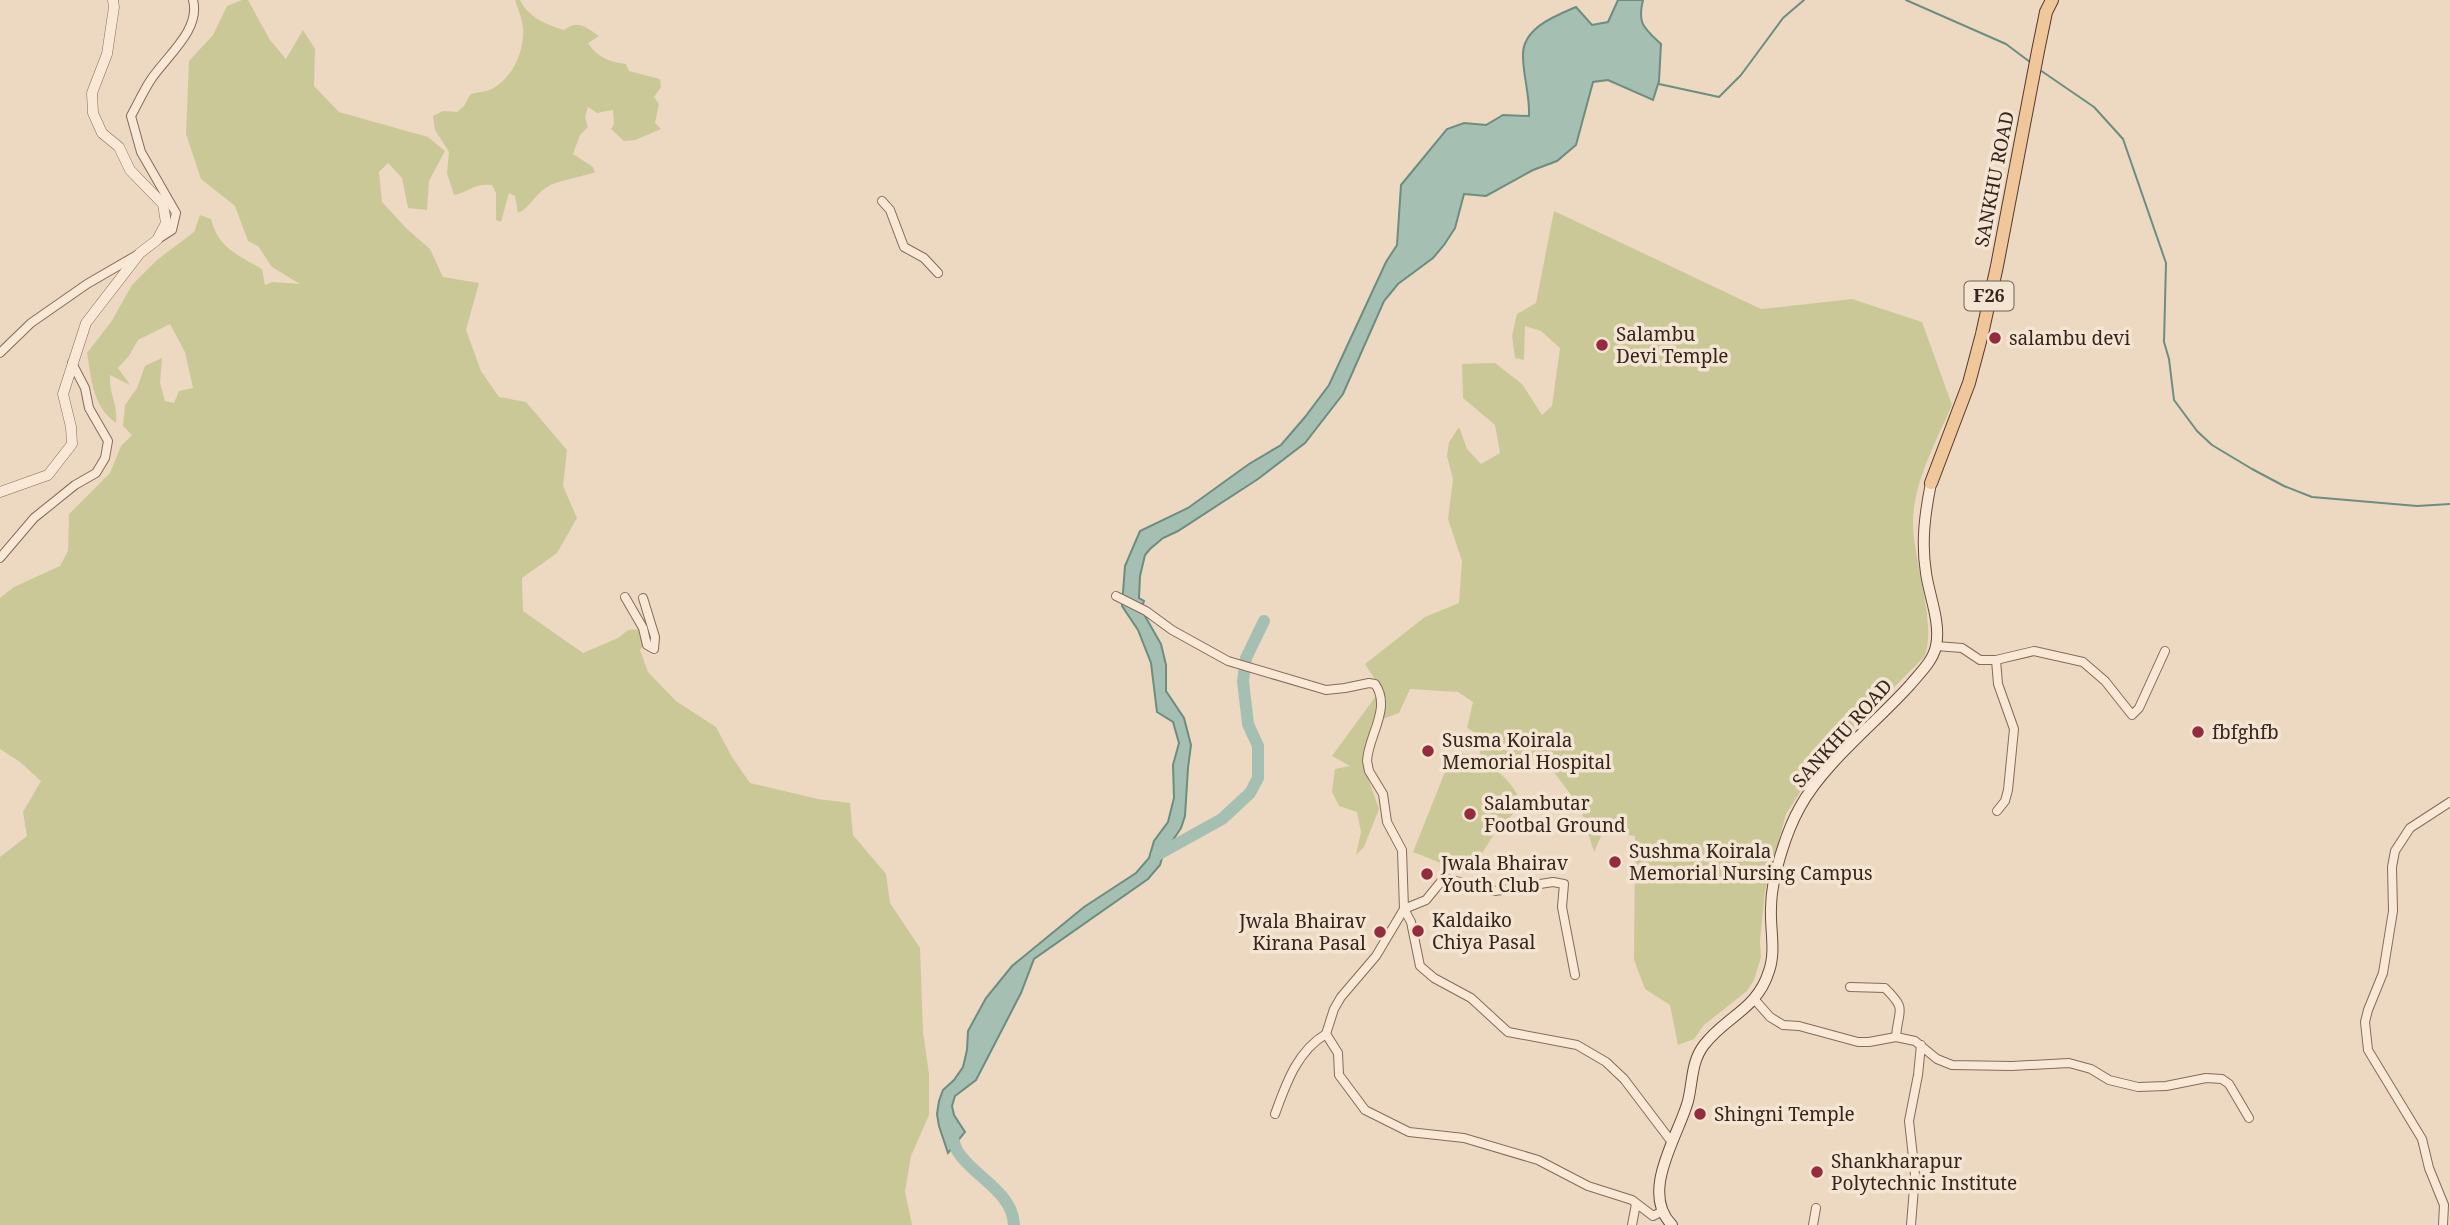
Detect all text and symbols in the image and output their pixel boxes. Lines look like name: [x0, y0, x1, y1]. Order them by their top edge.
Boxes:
street label: SANKHU ROAD: [1968, 109, 2020, 249]
road number: F26: [1965, 282, 2014, 310]
place label: Salambu Devi Temple: [1616, 321, 1729, 369]
place label: salambu devi: [2009, 325, 2130, 351]
marker: salambu devi: [1987, 330, 2003, 346]
marker: Salambu Devi Temple: [1594, 337, 1610, 353]
street label: SANKHU ROAD: [1786, 673, 1898, 793]
place label: fbfghfb: [2212, 719, 2279, 745]
marker: fbfghfb: [2190, 724, 2206, 740]
place label: Susma Koirala Memorial Hospital: [1442, 727, 1611, 775]
marker: Susma Koirala Memorial Hospital: [1420, 743, 1436, 759]
place label: Salambutar Footbal Ground: [1484, 790, 1626, 838]
marker: Salambutar Footbal Ground: [1462, 806, 1478, 822]
place label: Sushma Koirala Memorial Nursing Campus: [1629, 838, 1873, 886]
place label: Jwala Bhairav Youth Club: [1440, 850, 1568, 898]
marker: Sushma Koirala Memorial Nursing Campus: [1607, 854, 1623, 870]
marker: Jwala Bhairav Youth Club: [1419, 866, 1435, 882]
place label: Kaldaiko Chiya Pasal: [1432, 907, 1536, 955]
place label: Jwala Bhairav Kirana Pasal: [1238, 908, 1366, 956]
marker: Kaldaiko Chiya Pasal: [1410, 923, 1426, 939]
marker: Jwala Bhairav Kirana Pasal: [1372, 924, 1388, 940]
place label: Shingni Temple: [1714, 1101, 1855, 1127]
marker: Shingni Temple: [1692, 1106, 1708, 1122]
place label: Shankharapur Polytechnic Institute: [1831, 1148, 2017, 1196]
marker: Shankharapur Polytechnic Institute: [1809, 1164, 1825, 1180]

